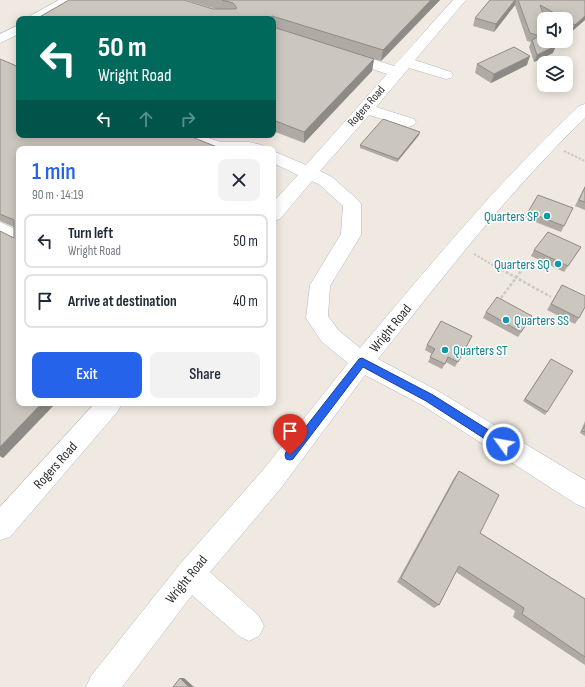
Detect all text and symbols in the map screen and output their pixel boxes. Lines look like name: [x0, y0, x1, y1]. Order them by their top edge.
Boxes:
map controls: [537, 12, 573, 92]
button: sound: [537, 12, 573, 48]
text: 50 m: [98, 31, 147, 64]
icon: left: [32, 32, 84, 84]
button: layers: [537, 56, 573, 92]
text: Wright Road: [98, 65, 171, 86]
street label: Rogers Road: [345, 83, 388, 130]
icon: left: [93, 108, 115, 130]
icon: ahead: [135, 108, 157, 130]
icon: right: [177, 108, 199, 130]
text: 1 min: [32, 157, 76, 186]
button: close: [218, 159, 260, 201]
text: 90 m · 14:19: [32, 187, 83, 203]
place label: Quarters SP: [484, 208, 539, 225]
marker: Quarters SP: [542, 211, 552, 221]
text: Turn left: [68, 224, 113, 243]
icon: left: [34, 230, 56, 252]
text: 50 m: [233, 232, 258, 251]
text: Wright Road: [68, 243, 121, 259]
place label: Quarters SQ: [494, 256, 550, 273]
marker: Quarters SQ: [553, 259, 563, 269]
icon: arrive: [34, 290, 56, 312]
text: Arrive at destination: [68, 292, 177, 311]
text: 40 m: [233, 292, 258, 311]
street label: Wright Road: [366, 301, 415, 356]
place label: Quarters SS: [514, 312, 569, 329]
marker: Quarters SS: [501, 315, 511, 325]
place label: Quarters ST: [453, 342, 508, 359]
marker: Quarters ST: [440, 345, 450, 355]
button: Exit: [32, 352, 142, 398]
button: Share: [150, 352, 260, 398]
pin: [273, 414, 307, 455]
icon: arrive: [279, 420, 301, 442]
position arrow: [482, 423, 524, 465]
street label: Rogers Road: [30, 438, 81, 492]
street label: Wright Road: [162, 552, 211, 607]

